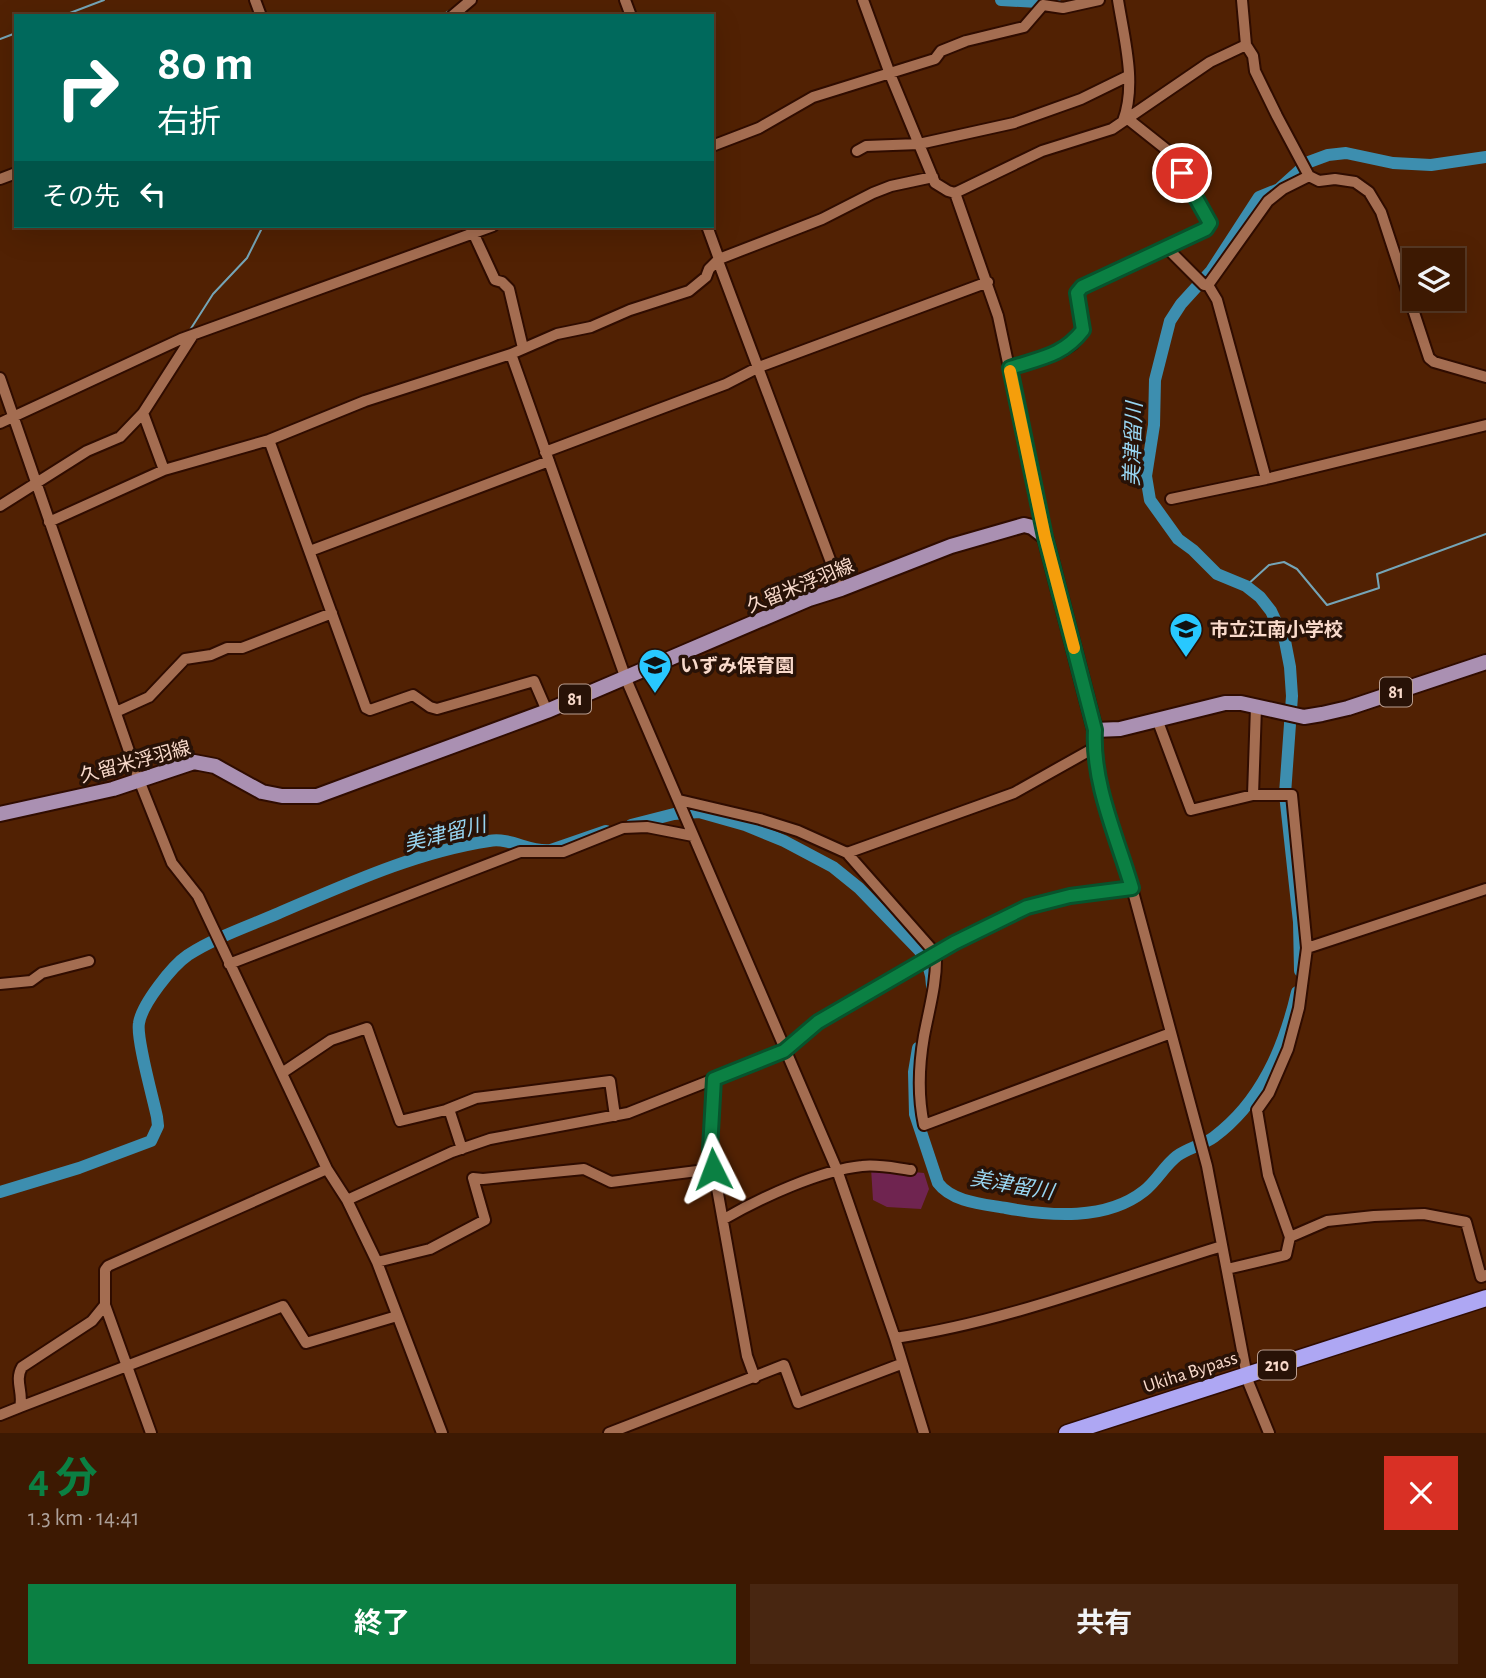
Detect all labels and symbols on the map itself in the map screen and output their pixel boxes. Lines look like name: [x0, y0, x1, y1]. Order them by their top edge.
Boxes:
pin: [1152, 143, 1212, 203]
water label: 美津留川: [1121, 400, 1146, 486]
street label: 久留米浮羽線: [743, 554, 857, 617]
school or university icon: 市立江南小学校: [1167, 610, 1205, 659]
place label: 市立江南小学校: [1210, 619, 1343, 640]
school or university icon: いずみ保育園: [636, 646, 674, 695]
place label: いずみ保育園: [680, 655, 794, 676]
road number: 81: [1380, 678, 1412, 706]
road number: 81: [559, 684, 591, 714]
street label: 久留米浮羽線: [77, 737, 193, 786]
water label: 美津留川: [402, 813, 490, 855]
position arrow: [676, 1132, 750, 1206]
water label: 美津留川: [969, 1167, 1057, 1203]
street label: Ukiha Bypass: [1141, 1348, 1240, 1397]
road number: 210: [1258, 1350, 1296, 1380]

